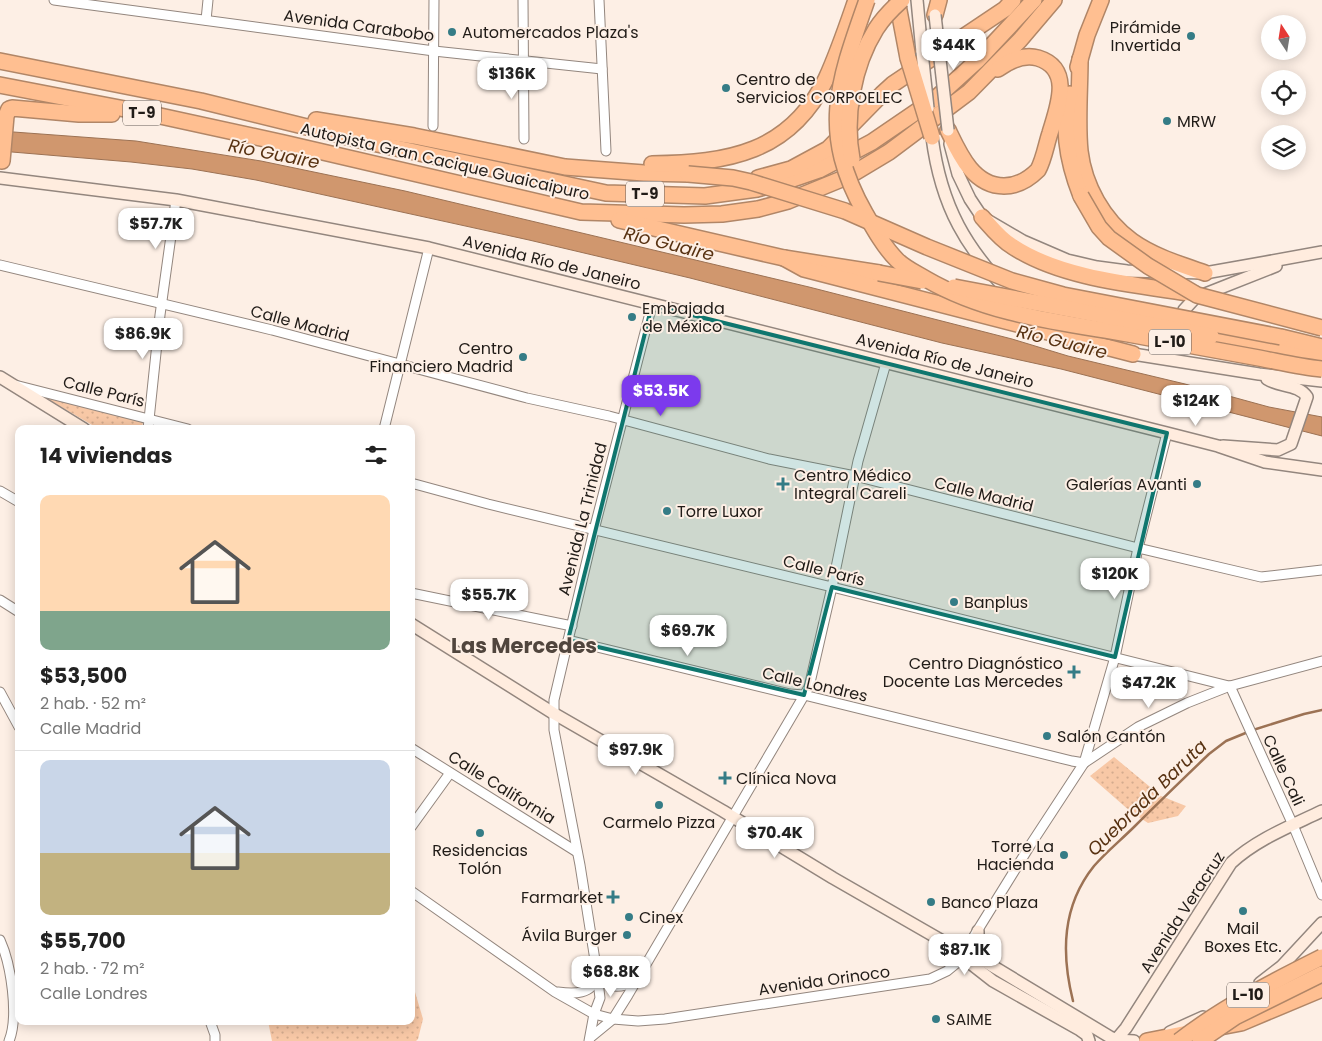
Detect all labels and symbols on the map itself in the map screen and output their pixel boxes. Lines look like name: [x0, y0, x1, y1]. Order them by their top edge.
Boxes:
street label: Avenida Carabobo: [282, 4, 436, 47]
north arrow: [1261, 15, 1306, 60]
place label: Pirámide Invertida: [1110, 16, 1181, 57]
place label: Automercados Plaza's: [462, 21, 639, 44]
marker: Automercados Plaza's: [446, 26, 458, 38]
pin: $44K: [924, 28, 984, 71]
marker: Pirámide Invertida: [1185, 30, 1197, 42]
pin: $136K: [477, 58, 547, 100]
place label: Centro de Servicios CORPOELEC: [736, 68, 903, 109]
marker: Centro de Servicios CORPOELEC: [720, 82, 732, 94]
road number: T-9: [123, 100, 161, 126]
place label: MRW: [1177, 110, 1217, 133]
marker: MRW: [1161, 115, 1173, 127]
street label: Autopista Gran Cacique Guaicaipuro: [298, 117, 592, 206]
water label: Río Guaire: [226, 132, 322, 175]
road number: T-9: [626, 182, 664, 206]
pin: $57.7K: [115, 208, 197, 250]
water label: Río Guaire: [621, 220, 717, 267]
street label: Avenida Río de Janeiro: [461, 229, 643, 296]
place label: Embajada de México: [642, 297, 725, 338]
street label: Calle Madrid: [248, 299, 352, 348]
marker: Embajada de México: [626, 311, 638, 323]
pin: $86.9K: [102, 318, 184, 360]
water label: Río Guaire: [1014, 318, 1110, 365]
street label: Avenida Río de Janeiro: [854, 327, 1036, 394]
road number: L-10: [1149, 330, 1191, 354]
place label: Centro Financiero Madrid: [370, 337, 513, 378]
marker: Centro Financiero Madrid: [517, 351, 529, 363]
street label: Calle París: [61, 370, 147, 413]
pin: $53.5K: [620, 374, 702, 417]
pin: $124K: [1161, 384, 1231, 427]
street label: Avenida La Trinidad: [552, 440, 613, 598]
place label: Centro Médico Integral Careli: [794, 464, 911, 505]
street label: Calle Madrid: [932, 471, 1036, 518]
place label: Galerías Avanti: [1066, 473, 1187, 496]
marker: Centro Médico Integral Careli: [776, 477, 790, 491]
marker: Galerías Avanti: [1191, 478, 1203, 490]
place label: Torre Luxor: [677, 500, 763, 523]
marker: Torre Luxor: [661, 505, 673, 517]
street label: Calle París: [781, 549, 867, 592]
pin: $120K: [1080, 558, 1150, 600]
pin: $55.7K: [448, 578, 530, 621]
place label: Banplus: [964, 591, 1028, 614]
marker: Banplus: [948, 596, 960, 608]
pin: $69.7K: [647, 614, 729, 657]
district label: Las Mercedes: [451, 631, 597, 660]
place label: Centro Diagnóstico Docente Las Mercedes: [883, 652, 1063, 693]
street label: Calle Londres: [760, 661, 870, 708]
marker: Centro Diagnóstico Docente Las Mercedes: [1067, 665, 1081, 679]
pin: $47.2K: [1108, 666, 1190, 709]
place label: Salón Cantón: [1057, 725, 1166, 748]
marker: Salón Cantón: [1041, 730, 1053, 742]
street label: Calle Cali: [1257, 731, 1310, 810]
pin: $97.9K: [595, 734, 677, 776]
water label: Quebrada Baruta: [1081, 734, 1212, 861]
street label: Calle California: [444, 745, 560, 830]
place label: Clínica Nova: [736, 767, 836, 790]
marker: Clínica Nova: [718, 771, 732, 785]
marker: Carmelo Pizza: [653, 799, 665, 811]
place label: Carmelo Pizza: [603, 811, 715, 834]
pin: $70.4K: [734, 816, 816, 859]
marker: Residencias Tolón: [474, 827, 486, 839]
place label: Torre La Hacienda: [977, 835, 1054, 876]
place label: Residencias Tolón: [432, 839, 528, 880]
street label: Avenida Veracruz: [1135, 847, 1230, 977]
marker: Torre La Hacienda: [1058, 849, 1070, 861]
place label: Farmarket: [521, 886, 603, 909]
marker: Farmarket: [607, 891, 619, 903]
place label: Banco Plaza: [941, 891, 1038, 914]
marker: Banco Plaza: [925, 896, 937, 908]
marker: Mail Boxes Etc.: [1237, 905, 1249, 917]
place label: Cinex: [639, 906, 683, 929]
marker: Cinex: [623, 911, 635, 923]
place label: Mail Boxes Etc.: [1204, 917, 1282, 958]
place label: Ávila Burger: [522, 924, 617, 947]
marker: Ávila Burger: [621, 929, 633, 941]
pin: $87.1K: [924, 934, 1006, 976]
pin: $68.8K: [570, 956, 652, 998]
street label: Avenida Orinoco: [757, 960, 891, 1001]
road number: L-10: [1227, 982, 1269, 1008]
place label: SAIME: [946, 1008, 992, 1031]
marker: SAIME: [930, 1013, 942, 1025]

